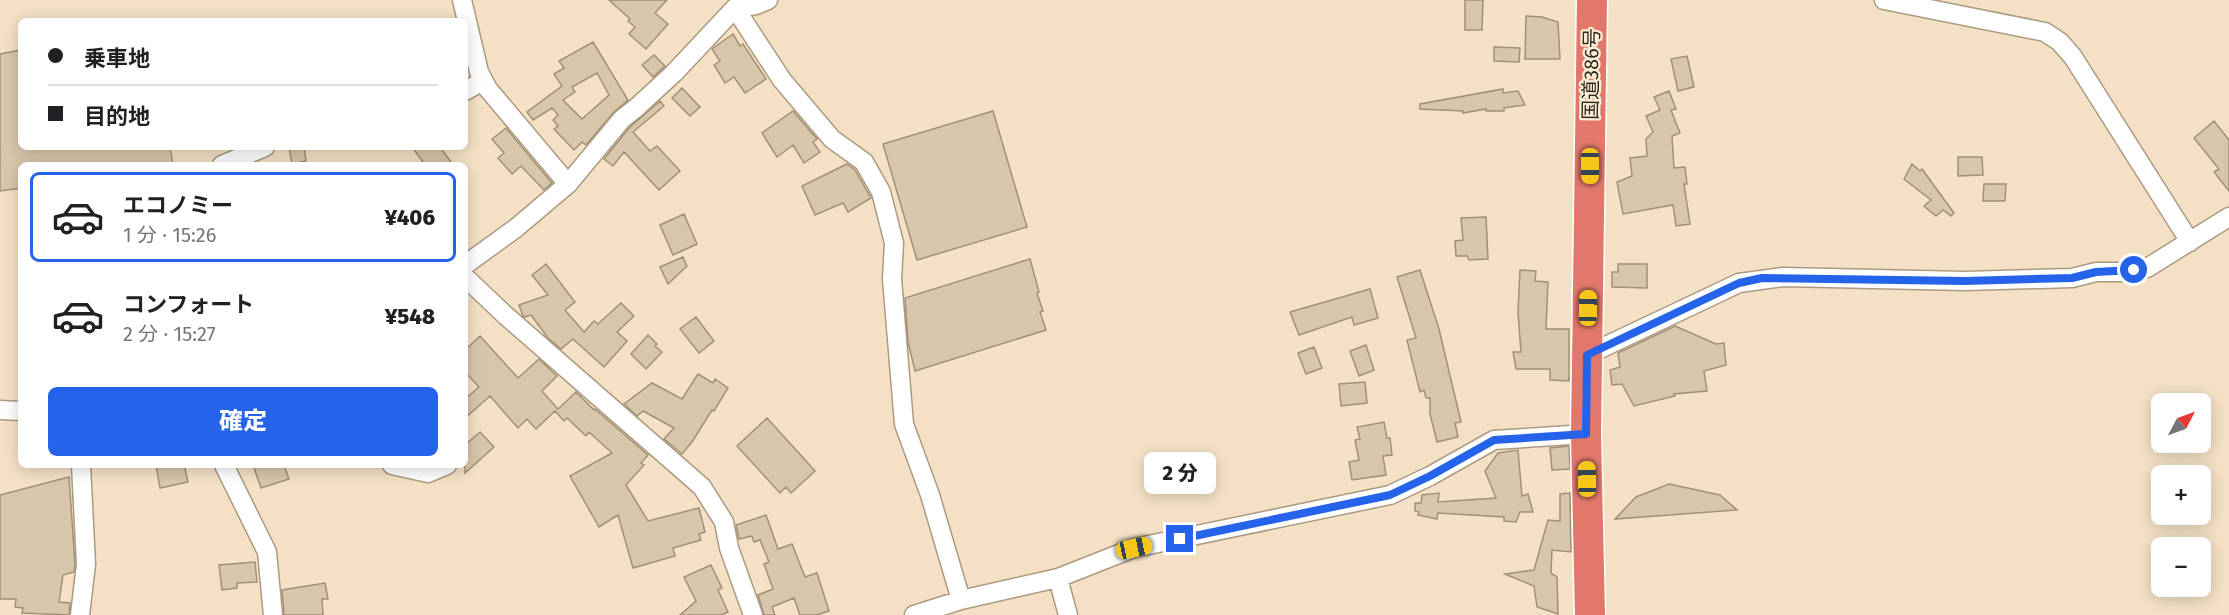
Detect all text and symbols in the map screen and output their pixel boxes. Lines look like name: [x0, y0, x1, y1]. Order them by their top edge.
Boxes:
street label: 国道386号: [1578, 28, 1604, 120]
text: 乗車地: [84, 45, 150, 72]
text: 目的地: [84, 103, 150, 130]
car: [1581, 148, 1599, 184]
icon: car: [51, 190, 105, 244]
text: エコノミー: [123, 192, 233, 219]
text: ¥406: [384, 204, 435, 231]
text: 1 分 · 15:26: [123, 223, 216, 247]
route start: [2120, 256, 2147, 283]
icon: car: [51, 289, 105, 343]
car: [1579, 290, 1597, 326]
text: コンフォート: [123, 291, 254, 318]
text: ¥548: [385, 303, 435, 330]
text: 2 分 · 15:27: [123, 322, 216, 346]
button: 確定: [48, 387, 438, 456]
north arrow: [2151, 393, 2211, 453]
map controls: [2151, 393, 2211, 597]
callout: 2 分: [1144, 452, 1216, 494]
text: 2 分: [1162, 461, 1198, 485]
car: [1578, 461, 1596, 497]
button: +: [2151, 465, 2211, 525]
route end: [1166, 525, 1193, 552]
car: [1115, 535, 1153, 561]
button: −: [2151, 537, 2211, 597]

